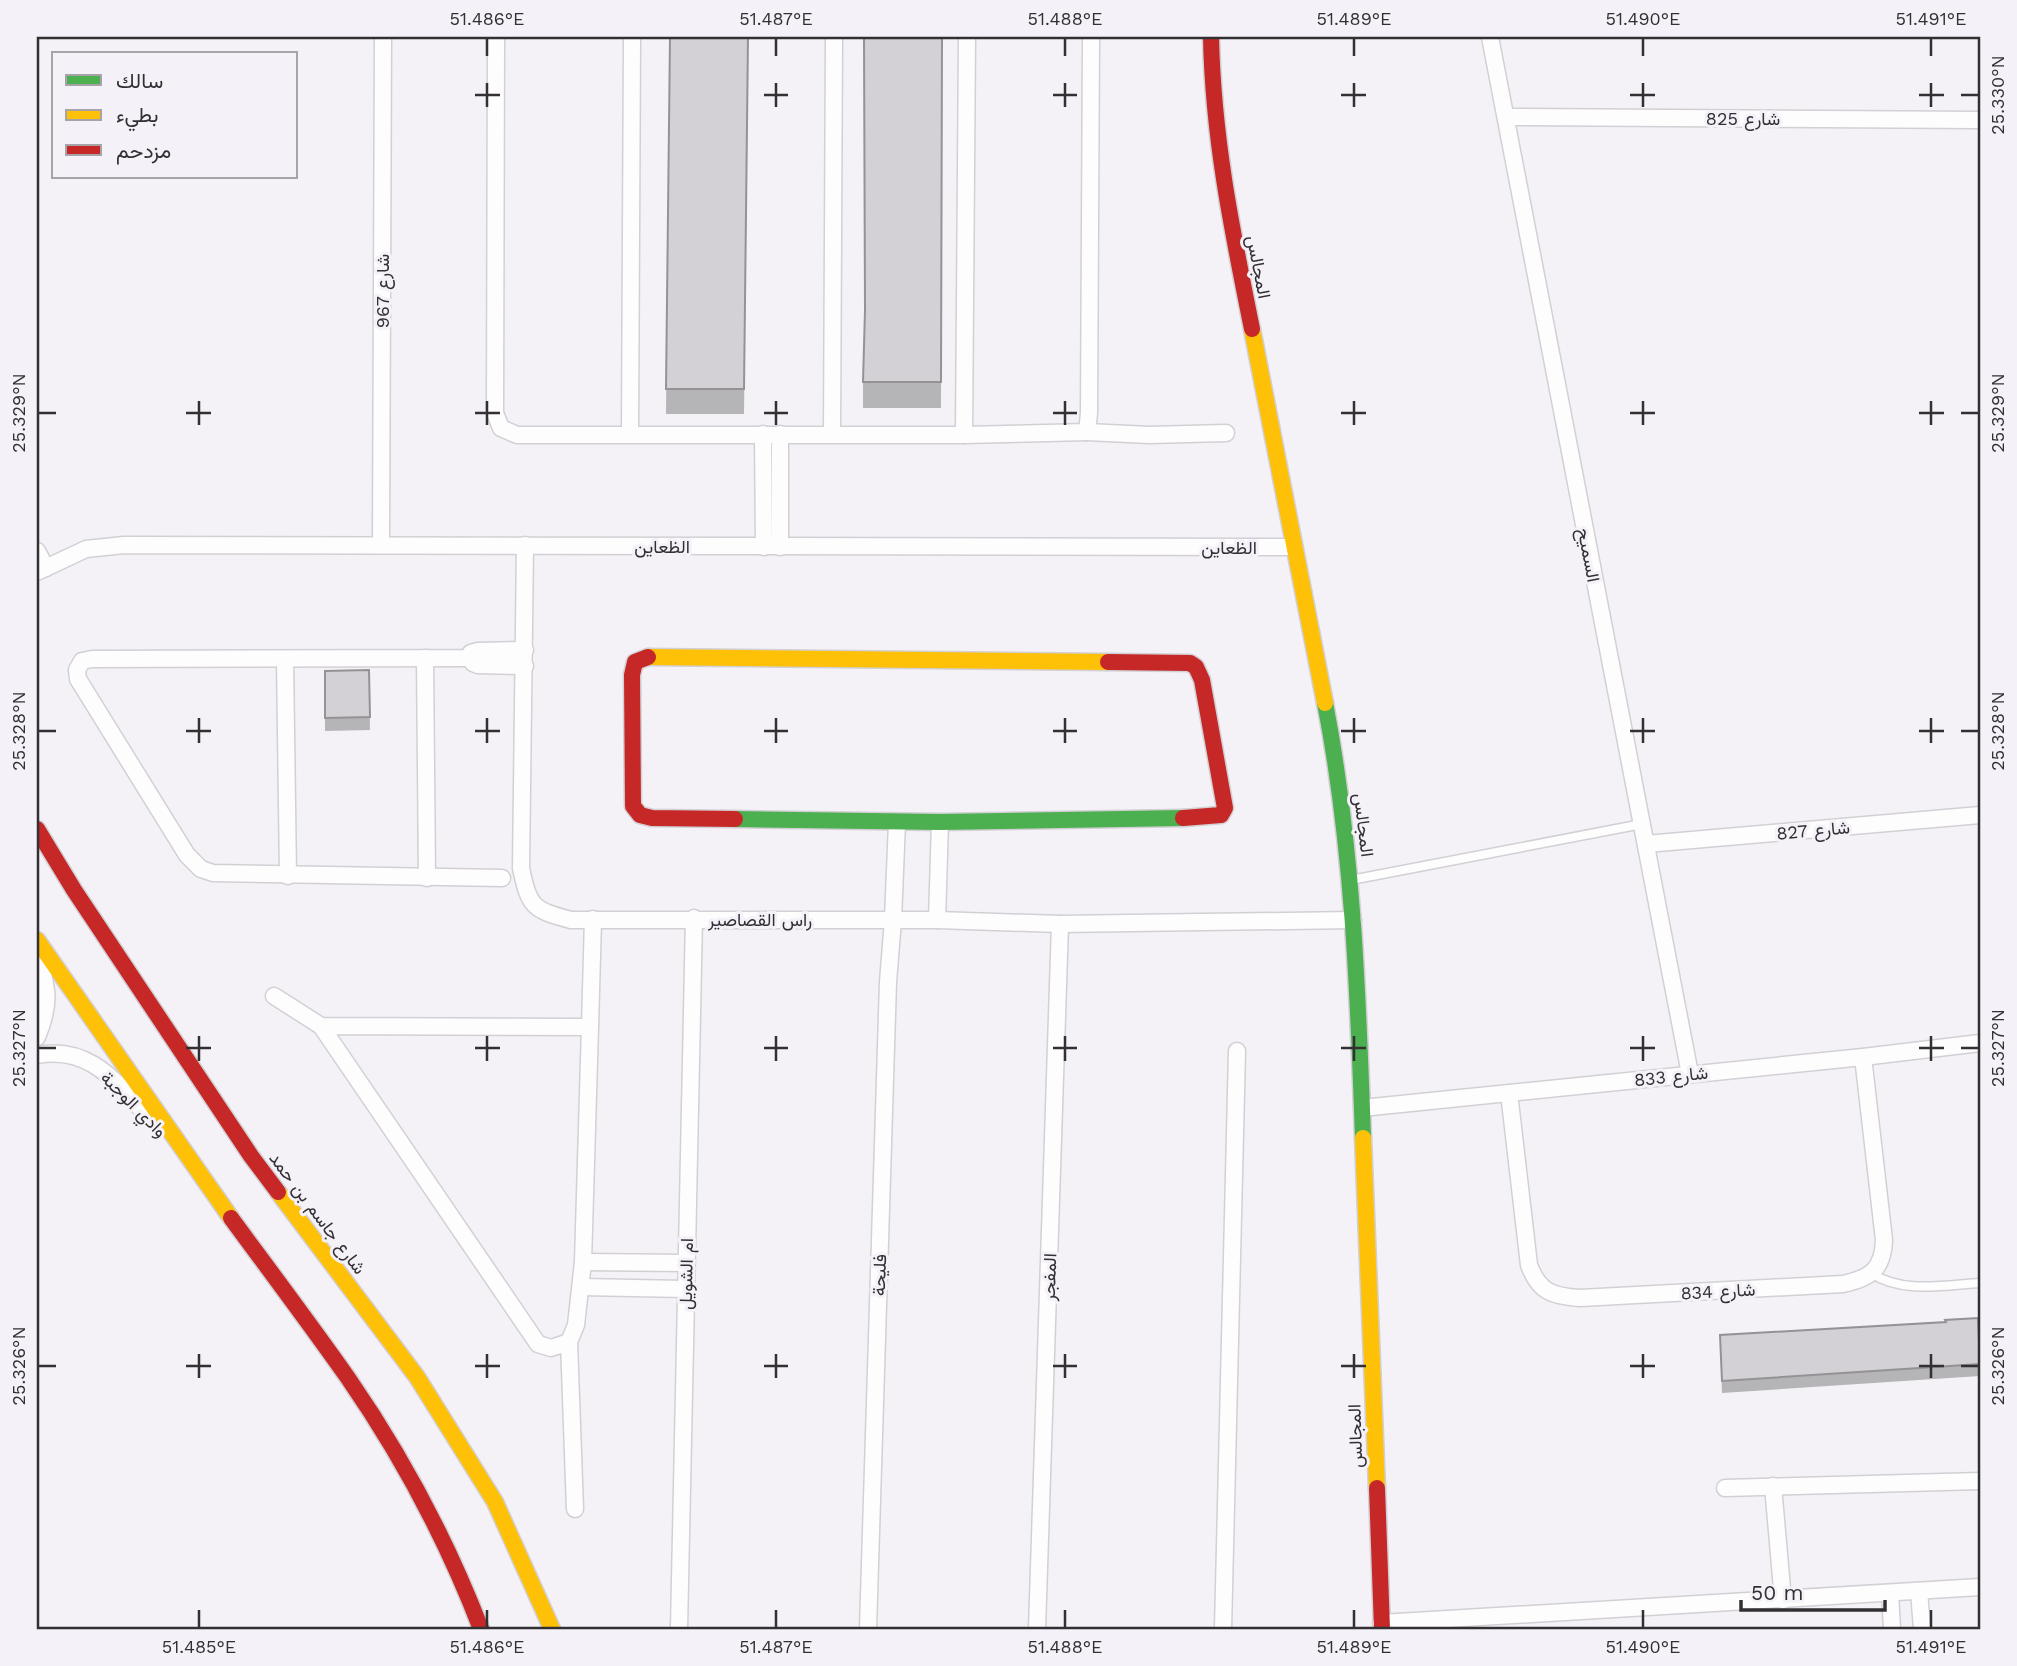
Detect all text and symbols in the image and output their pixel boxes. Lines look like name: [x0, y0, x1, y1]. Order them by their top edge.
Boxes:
text: 51.486°E: [450, 8, 524, 29]
text: 51.487°E: [739, 8, 813, 29]
text: 51.488°E: [1027, 8, 1103, 29]
text: 51.489°E: [1316, 8, 1392, 29]
text: 51.490°E: [1605, 8, 1681, 29]
text: 51.491°E: [1896, 8, 1967, 29]
legend: [52, 52, 298, 178]
text: 25.330°N: [1987, 55, 2008, 135]
text: سالك: [116, 68, 163, 93]
text: بطيء: [116, 102, 159, 132]
street label: شارع 825: [1706, 108, 1780, 131]
text: مزدحم: [116, 138, 171, 165]
street label: المجالس: [1242, 234, 1275, 301]
street label: شارع 967: [372, 254, 395, 328]
text: 25.329°N: [8, 373, 29, 453]
text: 25.329°N: [1987, 373, 2008, 453]
street label: السميح: [1572, 526, 1605, 584]
street label: الظعاين: [634, 536, 690, 558]
street label: الظعاين: [1201, 537, 1257, 559]
text: 25.328°N: [8, 691, 29, 771]
text: 25.328°N: [1987, 691, 2008, 771]
street label: المجالس: [1349, 792, 1378, 858]
street label: شارع 827: [1775, 816, 1851, 846]
street label: راس القصاصير: [707, 909, 812, 931]
text: 25.327°N: [8, 1009, 29, 1087]
text: 25.327°N: [1987, 1009, 2008, 1087]
street label: شارع 833: [1633, 1062, 1709, 1092]
street label: وادي الوجبة: [93, 1067, 171, 1145]
street label: شارع جاسم بن حمد: [264, 1148, 371, 1279]
street label: ام الشويل: [675, 1238, 699, 1310]
street label: المفجر: [1038, 1253, 1061, 1302]
street label: فليحة: [868, 1254, 890, 1296]
street label: شارع 834: [1680, 1279, 1756, 1305]
text: 25.326°N: [8, 1326, 29, 1406]
text: 25.326°N: [1987, 1326, 2008, 1406]
street label: المجالس: [1343, 1404, 1368, 1468]
scale bar: [1741, 1568, 1884, 1612]
text: 50 m: [1751, 1580, 1803, 1605]
text: 51.485°E: [162, 1636, 236, 1657]
text: 51.486°E: [450, 1636, 524, 1657]
text: 51.487°E: [739, 1636, 813, 1657]
text: 51.488°E: [1027, 1636, 1103, 1657]
text: 51.489°E: [1316, 1636, 1392, 1657]
text: 51.490°E: [1605, 1636, 1681, 1657]
text: 51.491°E: [1896, 1636, 1967, 1657]

